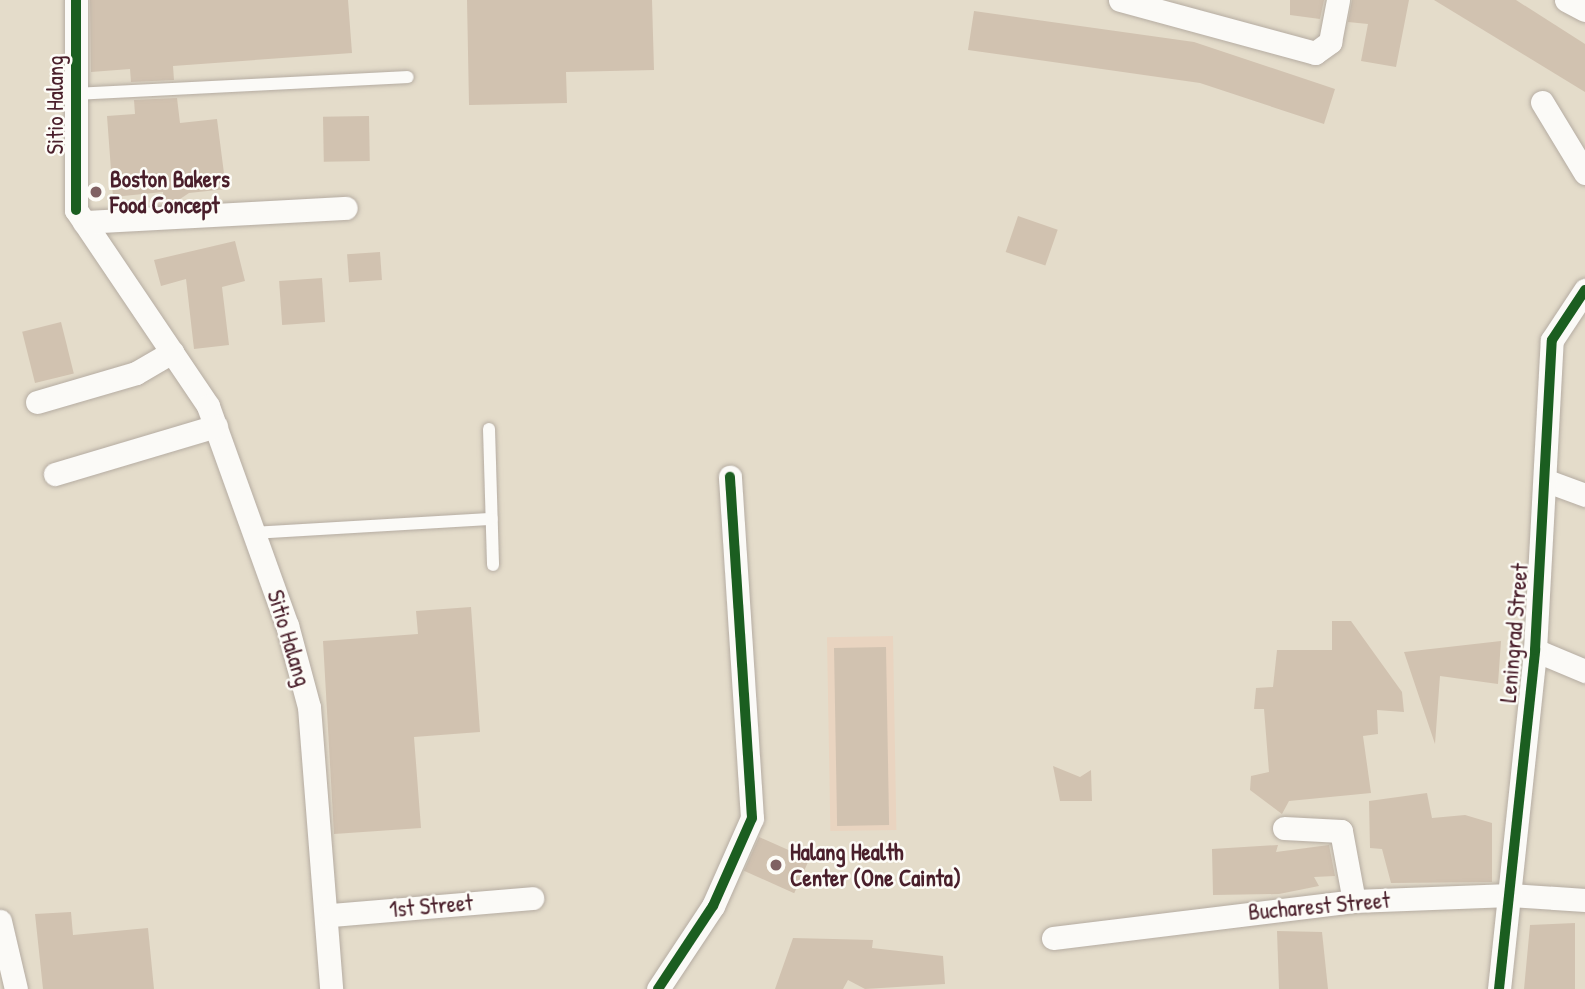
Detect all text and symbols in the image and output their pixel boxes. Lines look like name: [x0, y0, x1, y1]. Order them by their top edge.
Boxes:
street label: Sitio Halang: [41, 56, 69, 154]
place label: Boston Bakers Food Concept: [110, 165, 230, 219]
marker: Boston Bakers Food Concept: [88, 184, 104, 200]
street label: Leningrad Street: [1494, 562, 1534, 704]
street label: Sitio Halang: [261, 587, 317, 689]
place label: Halang Health Center (One Cainta): [790, 838, 961, 892]
marker: Halang Health Center (One Cainta): [768, 857, 784, 873]
street label: Bucharest Street: [1247, 886, 1391, 926]
street label: 1st Street: [388, 889, 474, 923]

